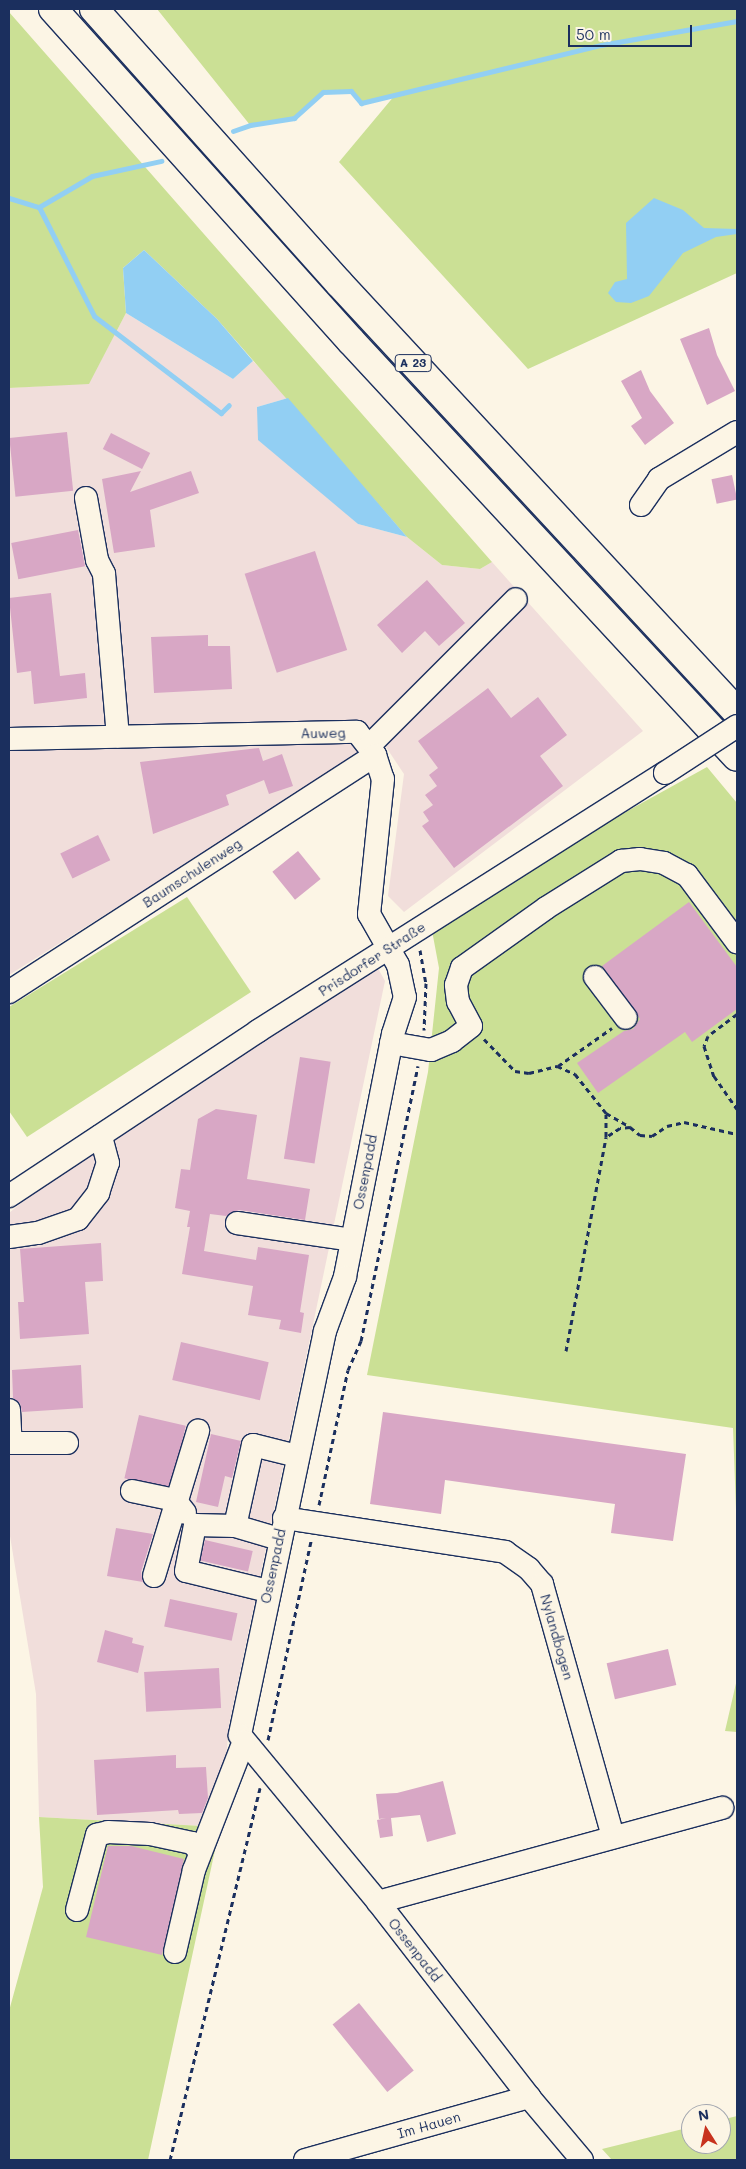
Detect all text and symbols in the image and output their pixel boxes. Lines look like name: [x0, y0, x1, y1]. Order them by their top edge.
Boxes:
scale bar: [571, 15, 695, 47]
text: 50 m: [576, 24, 611, 44]
road number: A 23: [394, 353, 432, 372]
street label: Auweg: [300, 724, 346, 742]
street label: Baumschulenweg: [139, 835, 245, 911]
street label: Prisdorfer Straße: [315, 918, 429, 1000]
street label: Ossenpadd: [349, 1133, 381, 1211]
street label: Ossenpadd: [257, 1527, 289, 1605]
street label: Nylandbogen: [537, 1592, 577, 1682]
street label: Ossenpadd: [385, 1915, 445, 1985]
north arrow: [681, 2104, 731, 2154]
text: N: [697, 2104, 710, 2125]
street label: Im Hauen: [396, 2108, 462, 2142]

